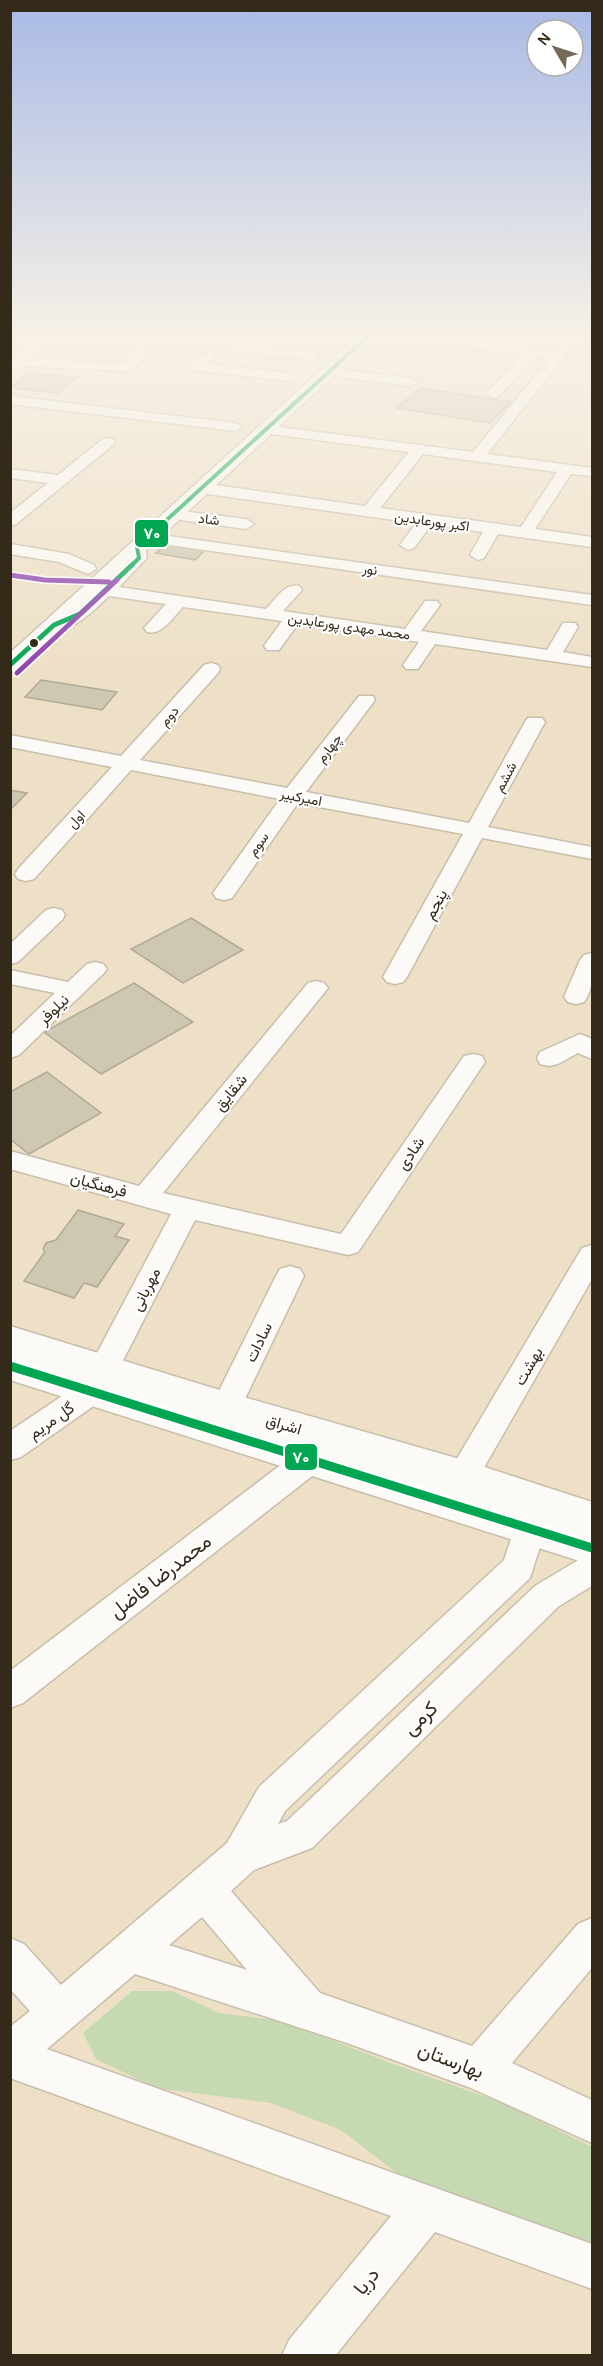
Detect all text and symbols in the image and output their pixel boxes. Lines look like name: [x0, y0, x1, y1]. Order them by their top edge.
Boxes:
north arrow: [525, 18, 585, 78]
text: N: [533, 28, 555, 49]
street label: اکبر پورعابدین: [393, 508, 471, 536]
street label: شاد: [197, 510, 221, 529]
line badge: ۷۰: [134, 519, 169, 548]
text: ۷۰: [144, 524, 160, 543]
street label: نور: [360, 560, 379, 579]
street label: محمد مهدی پورعابدین: [287, 609, 411, 644]
unlabelled marker: [28, 637, 40, 649]
street label: دوم: [156, 703, 183, 730]
street label: چهارم: [313, 730, 347, 767]
street label: ششم: [490, 759, 520, 795]
street label: امیرکبیر: [277, 785, 323, 810]
street label: اول: [64, 807, 90, 833]
street label: سوم: [244, 829, 273, 860]
street label: پنجم: [420, 886, 453, 924]
street label: نیلوفر: [33, 990, 74, 1030]
street label: شقایق: [210, 1070, 252, 1115]
street label: شادی: [393, 1133, 429, 1174]
street label: فرهنگیان: [68, 1168, 129, 1202]
street label: مهربانی: [127, 1264, 165, 1315]
street label: سادات: [241, 1319, 276, 1365]
street label: بهشت: [510, 1344, 548, 1389]
street label: گل مریم: [25, 1398, 78, 1444]
street label: اشراق: [264, 1410, 304, 1440]
line badge: ۷۰: [284, 1443, 318, 1471]
text: ۷۰: [293, 1448, 309, 1467]
street label: محمدرضا فاضل: [105, 1529, 216, 1624]
street label: کرمی: [398, 1696, 443, 1741]
street label: بهارستان: [414, 2037, 487, 2084]
street label: دریا: [349, 2263, 385, 2300]

